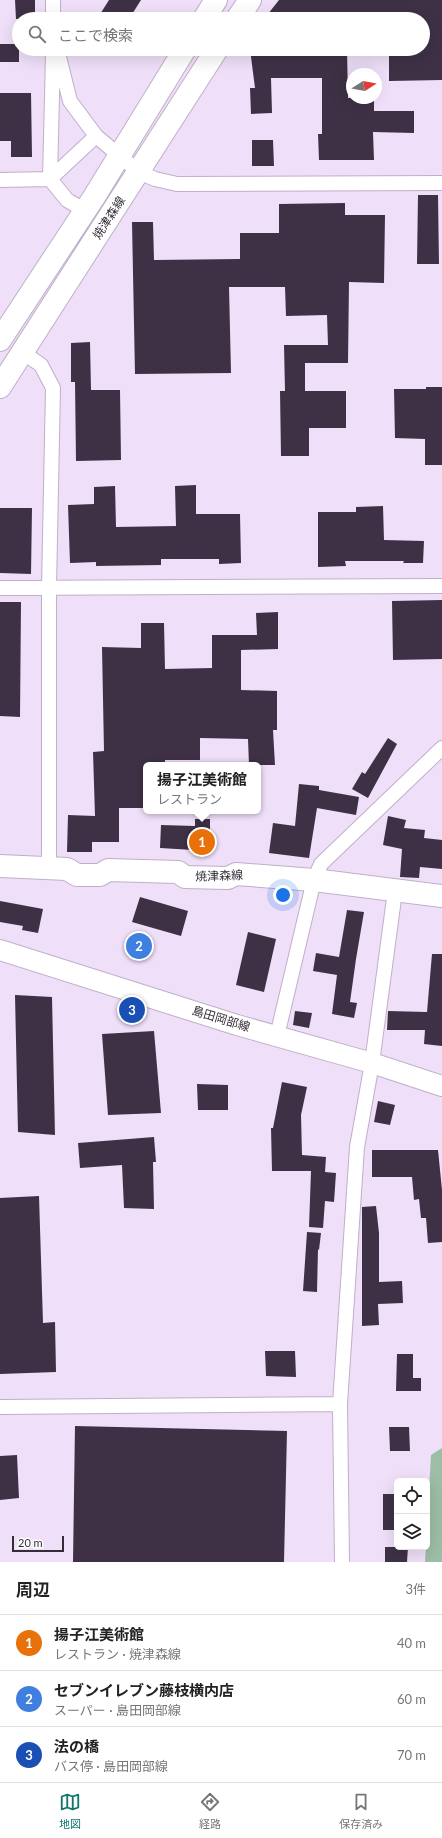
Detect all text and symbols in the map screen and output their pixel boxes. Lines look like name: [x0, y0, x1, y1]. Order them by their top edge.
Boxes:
search box: [12, 12, 430, 56]
icon: search: [26, 23, 48, 45]
text: ここで検索: [58, 26, 133, 44]
north arrow: [346, 68, 382, 104]
street label: 焼津森線: [89, 194, 128, 242]
popup: [143, 762, 261, 814]
text: 揚子江美術館: [157, 770, 247, 788]
text: レストラン: [157, 791, 222, 807]
pin: 1: [189, 827, 215, 857]
street label: 焼津森線: [195, 867, 243, 884]
your location: [273, 885, 293, 905]
pin: 2: [126, 931, 152, 961]
pin: 3: [119, 995, 145, 1025]
street label: 島田岡部線: [190, 1003, 252, 1034]
map controls: [394, 1478, 430, 1550]
button: locate: [394, 1478, 430, 1514]
button: layers: [394, 1514, 430, 1550]
scale bar: [12, 1534, 64, 1553]
text: 20 m: [18, 1536, 43, 1549]
text: 周辺: [16, 1579, 50, 1600]
text: 3件: [405, 1581, 426, 1597]
text: 揚子江美術館: [54, 1625, 144, 1643]
text: 1: [25, 1635, 33, 1651]
text: 40 m: [397, 1635, 426, 1651]
text: レストラン · 焼津森線: [54, 1646, 181, 1662]
text: セブンイレブン藤枝横内店: [54, 1681, 234, 1699]
text: 2: [25, 1691, 33, 1707]
text: 60 m: [397, 1691, 426, 1707]
text: スーパー · 島田岡部線: [54, 1702, 181, 1718]
text: 法の橋: [54, 1737, 99, 1755]
text: 3: [25, 1747, 33, 1763]
text: 70 m: [397, 1747, 426, 1763]
text: バス停 · 島田岡部線: [54, 1758, 168, 1774]
tab: 地図: [59, 1791, 81, 1831]
tab: 経路: [199, 1791, 221, 1831]
tab: 保存済み: [339, 1791, 383, 1831]

